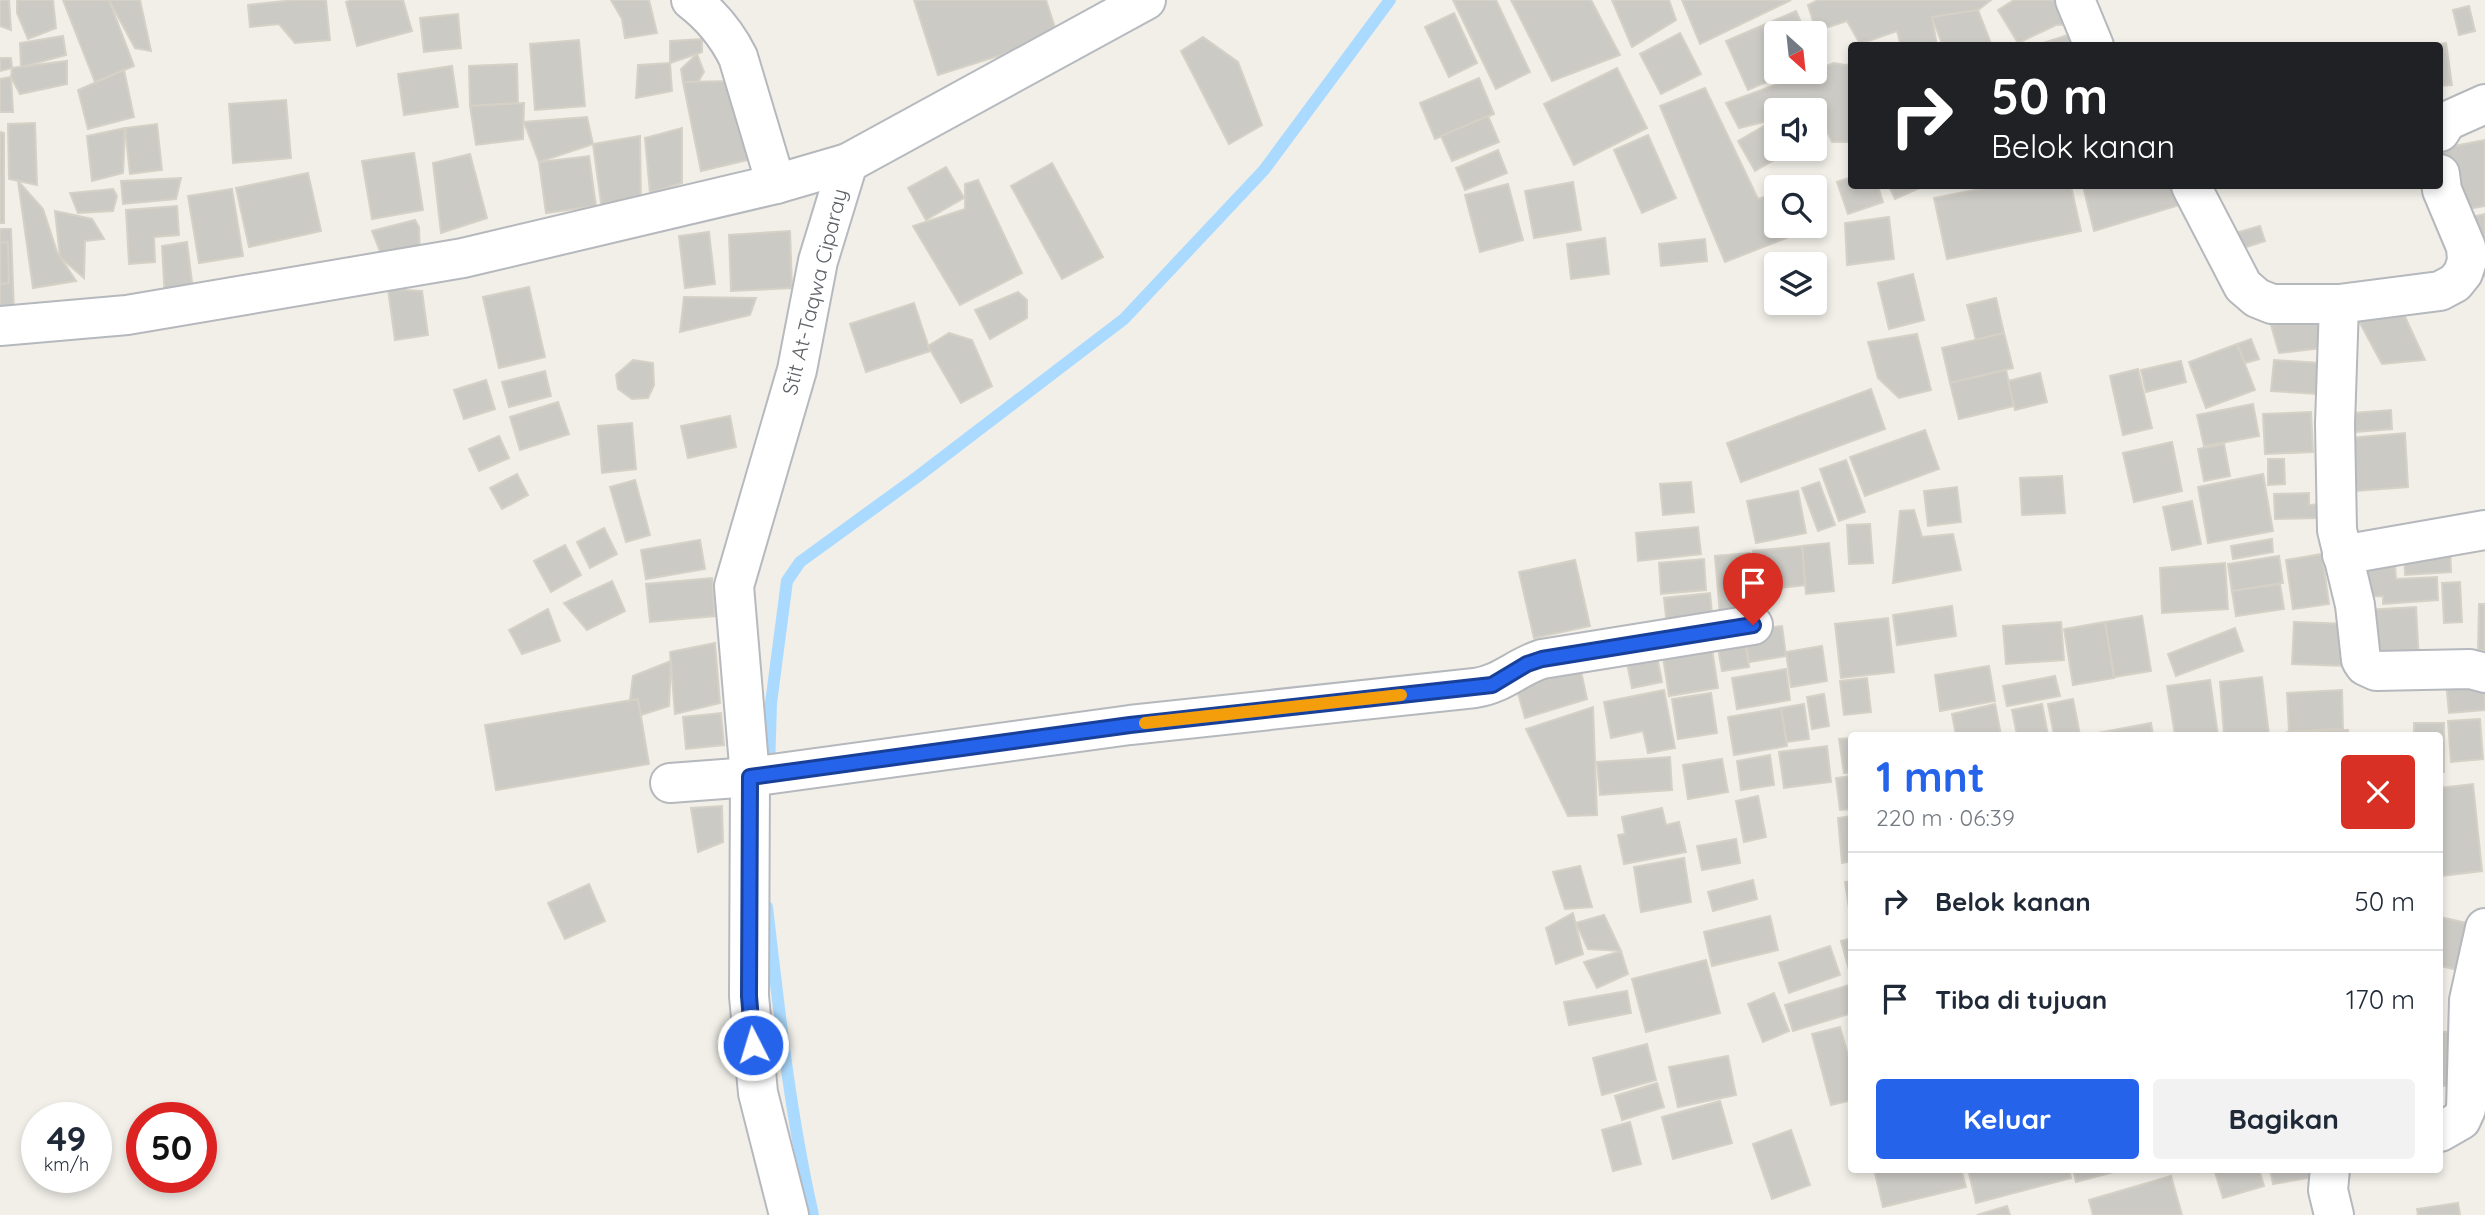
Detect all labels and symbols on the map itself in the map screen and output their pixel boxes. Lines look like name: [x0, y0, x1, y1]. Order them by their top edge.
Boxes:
north arrow: [1764, 21, 1827, 84]
street label: Stit At-Taqwa Ciparay: [776, 186, 852, 398]
pin: [1723, 553, 1783, 625]
position arrow: [716, 1008, 790, 1082]
speed limit sign: 50: [126, 1102, 217, 1193]

